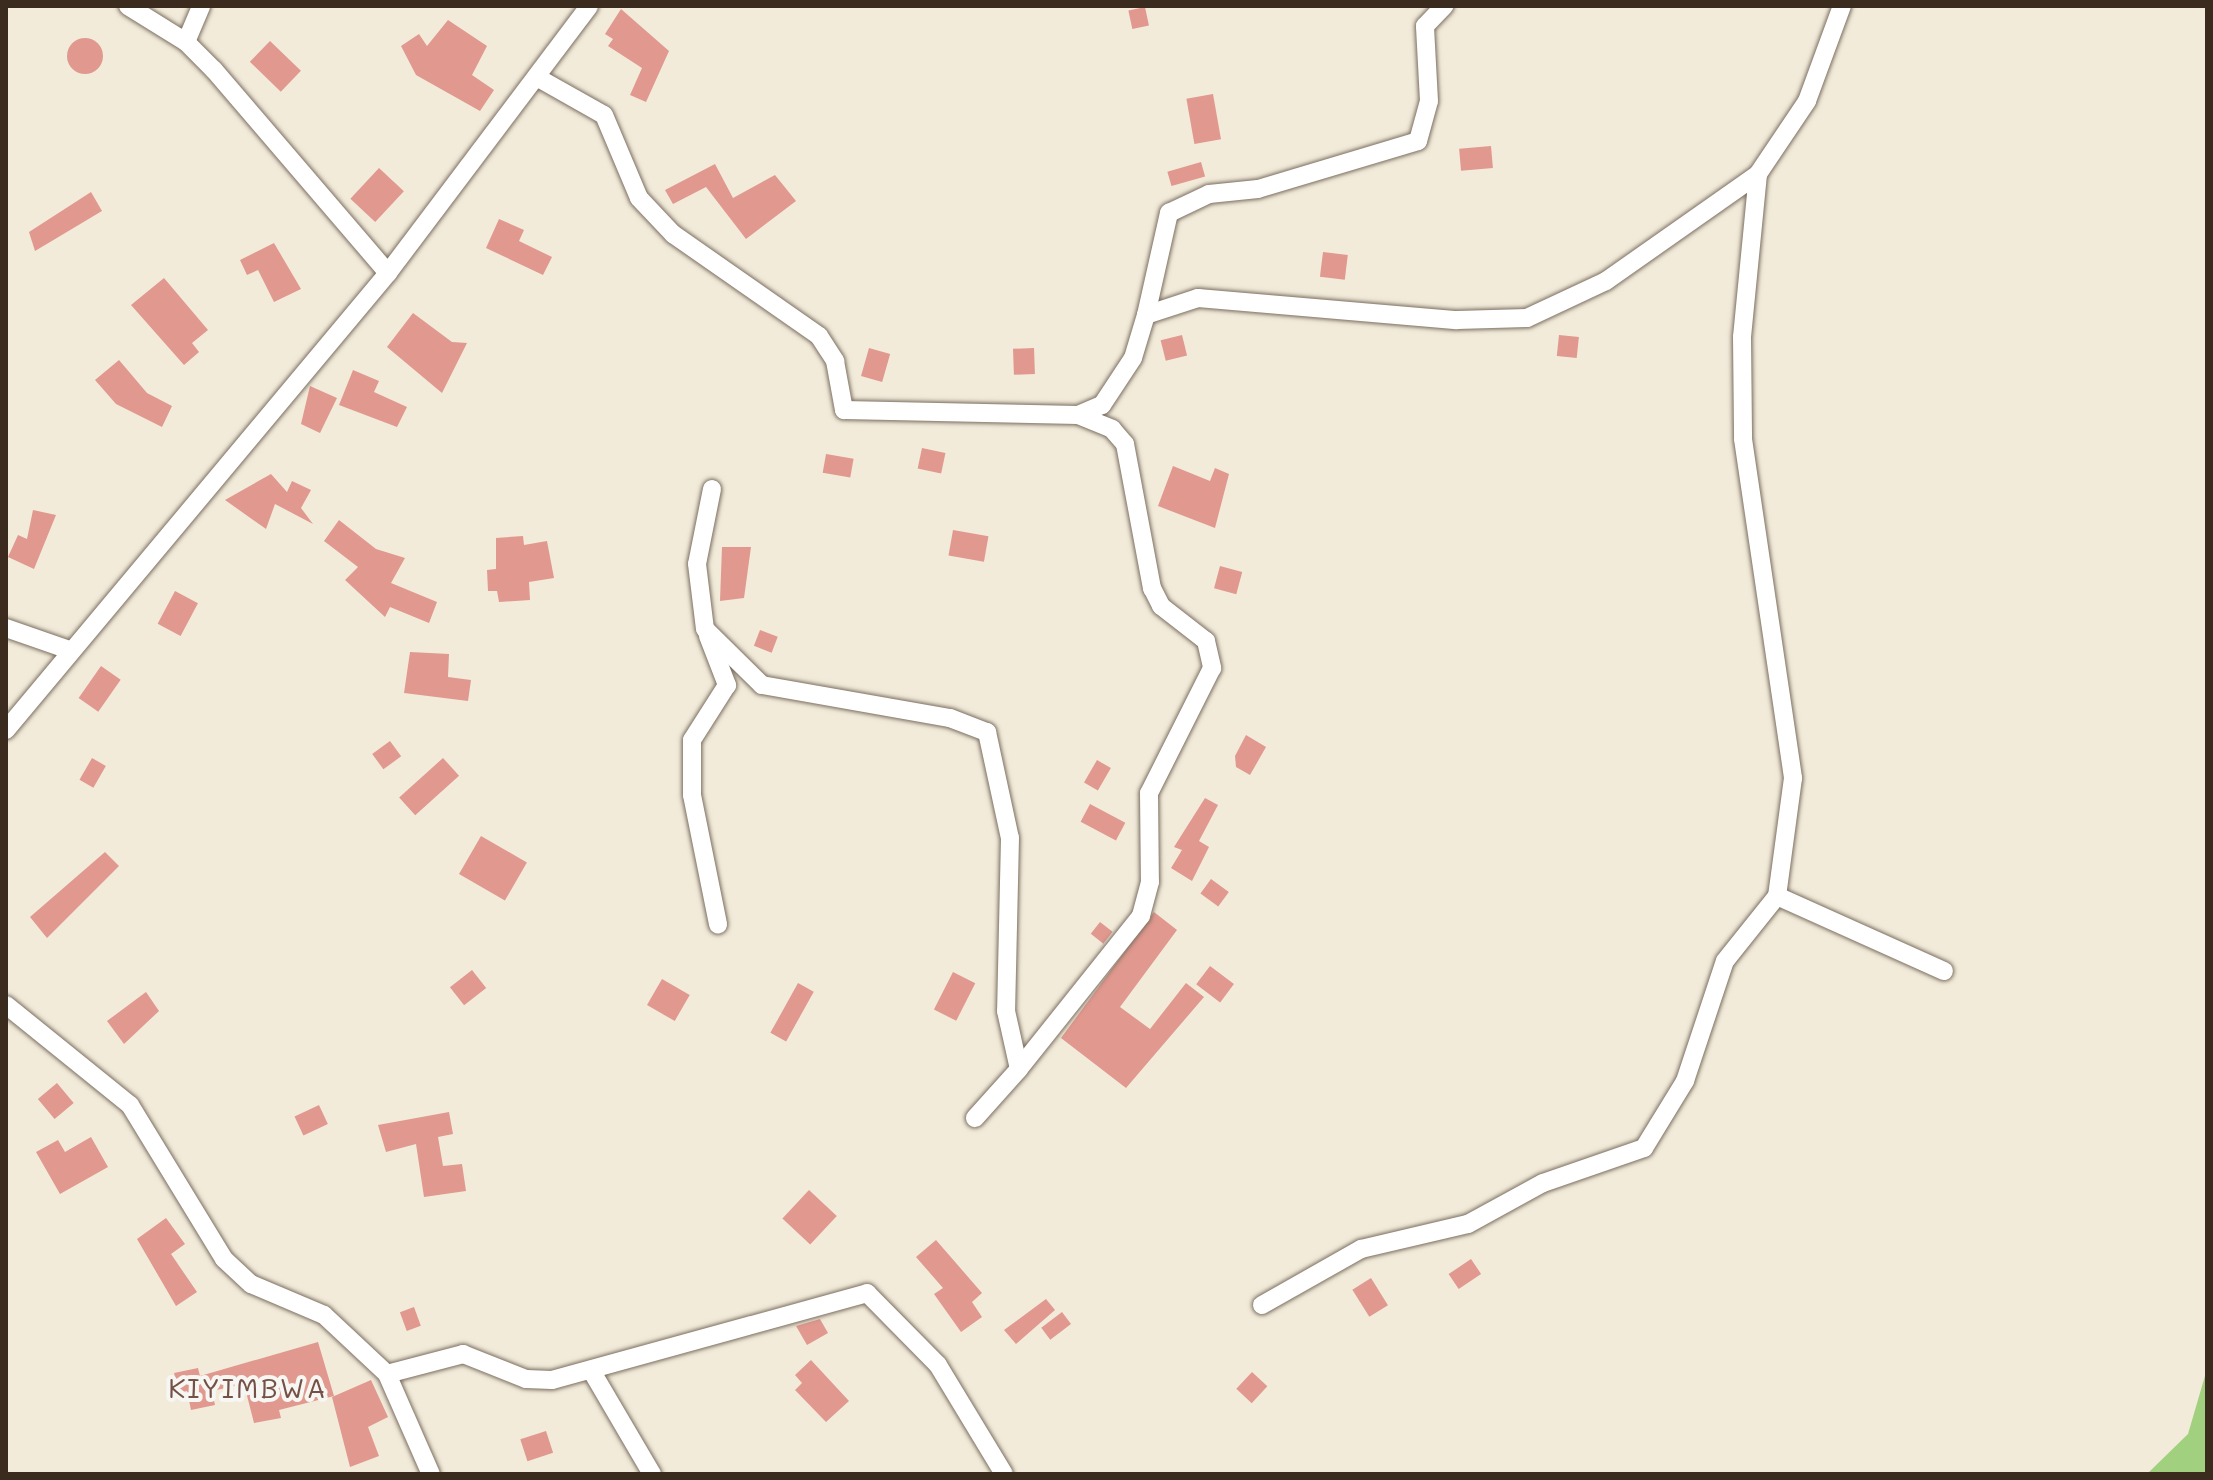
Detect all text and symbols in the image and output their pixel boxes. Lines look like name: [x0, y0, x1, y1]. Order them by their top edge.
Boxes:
district label: KIYIMBWA: [168, 1370, 328, 1404]

